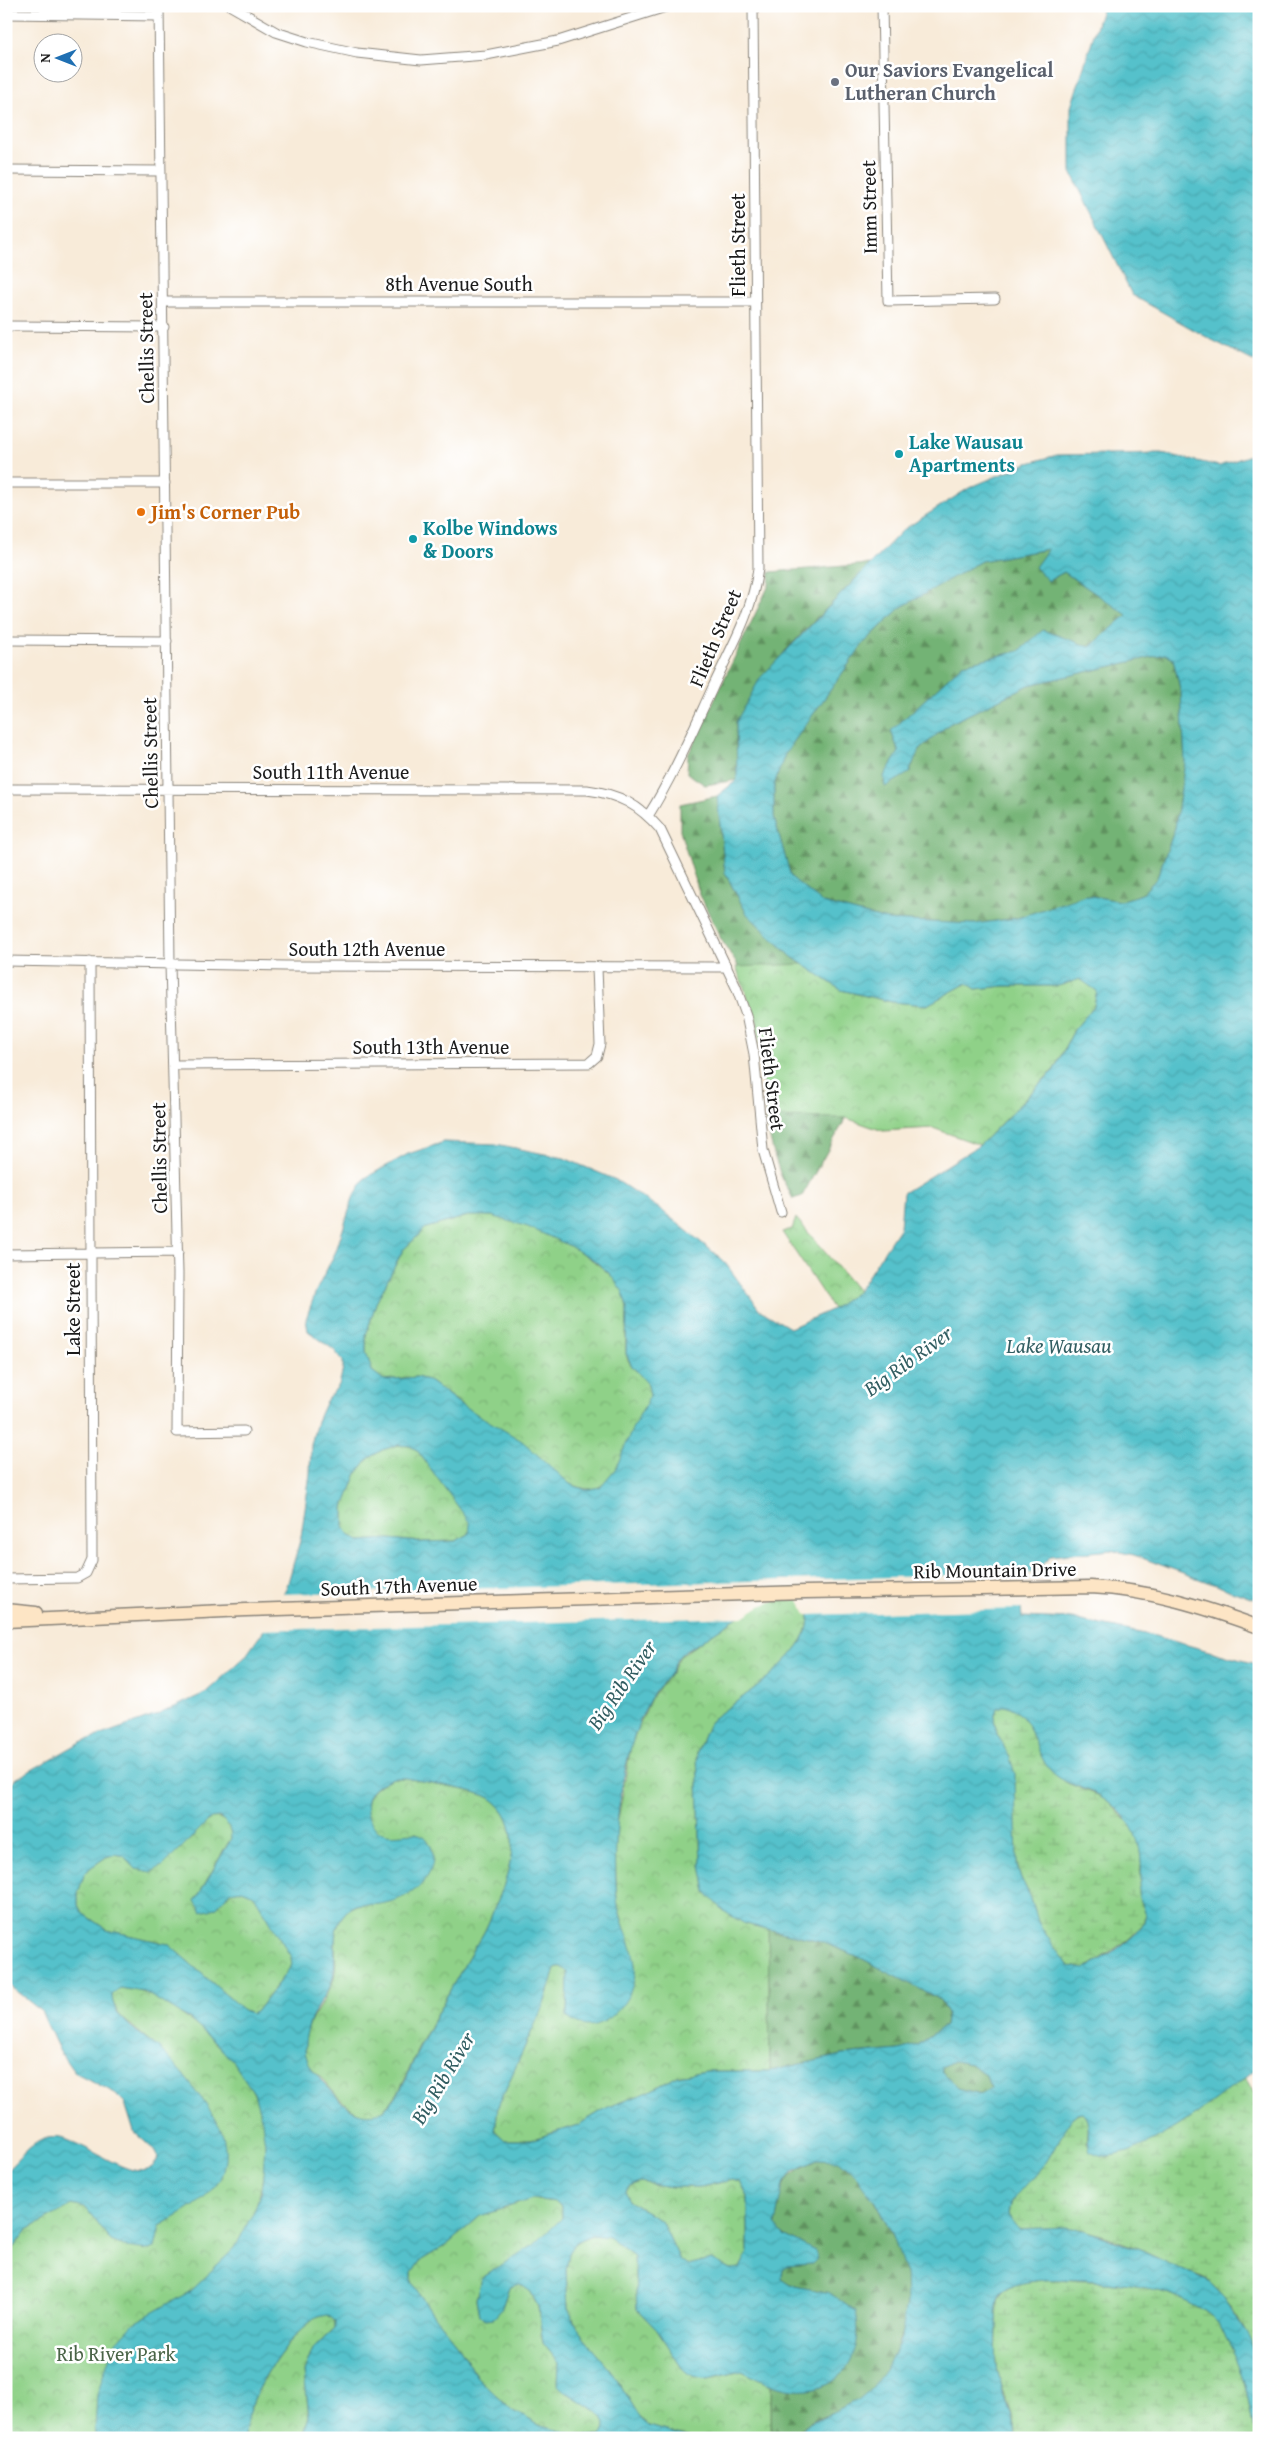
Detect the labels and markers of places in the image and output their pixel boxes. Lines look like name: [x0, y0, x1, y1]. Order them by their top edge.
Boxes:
place label: Our Saviors Evangelical Lutheran Church: [845, 55, 1053, 107]
marker: Our Saviors Evangelical Lutheran Church: [829, 76, 841, 88]
place label: Lake Wausau Apartments: [909, 427, 1024, 479]
marker: Lake Wausau Apartments: [893, 448, 905, 460]
place label: Jim's Corner Pub: [148, 497, 300, 526]
marker: Jim's Corner Pub: [135, 506, 147, 518]
place label: Kolbe Windows & Doors: [423, 513, 558, 565]
marker: Kolbe Windows & Doors: [407, 533, 419, 545]

